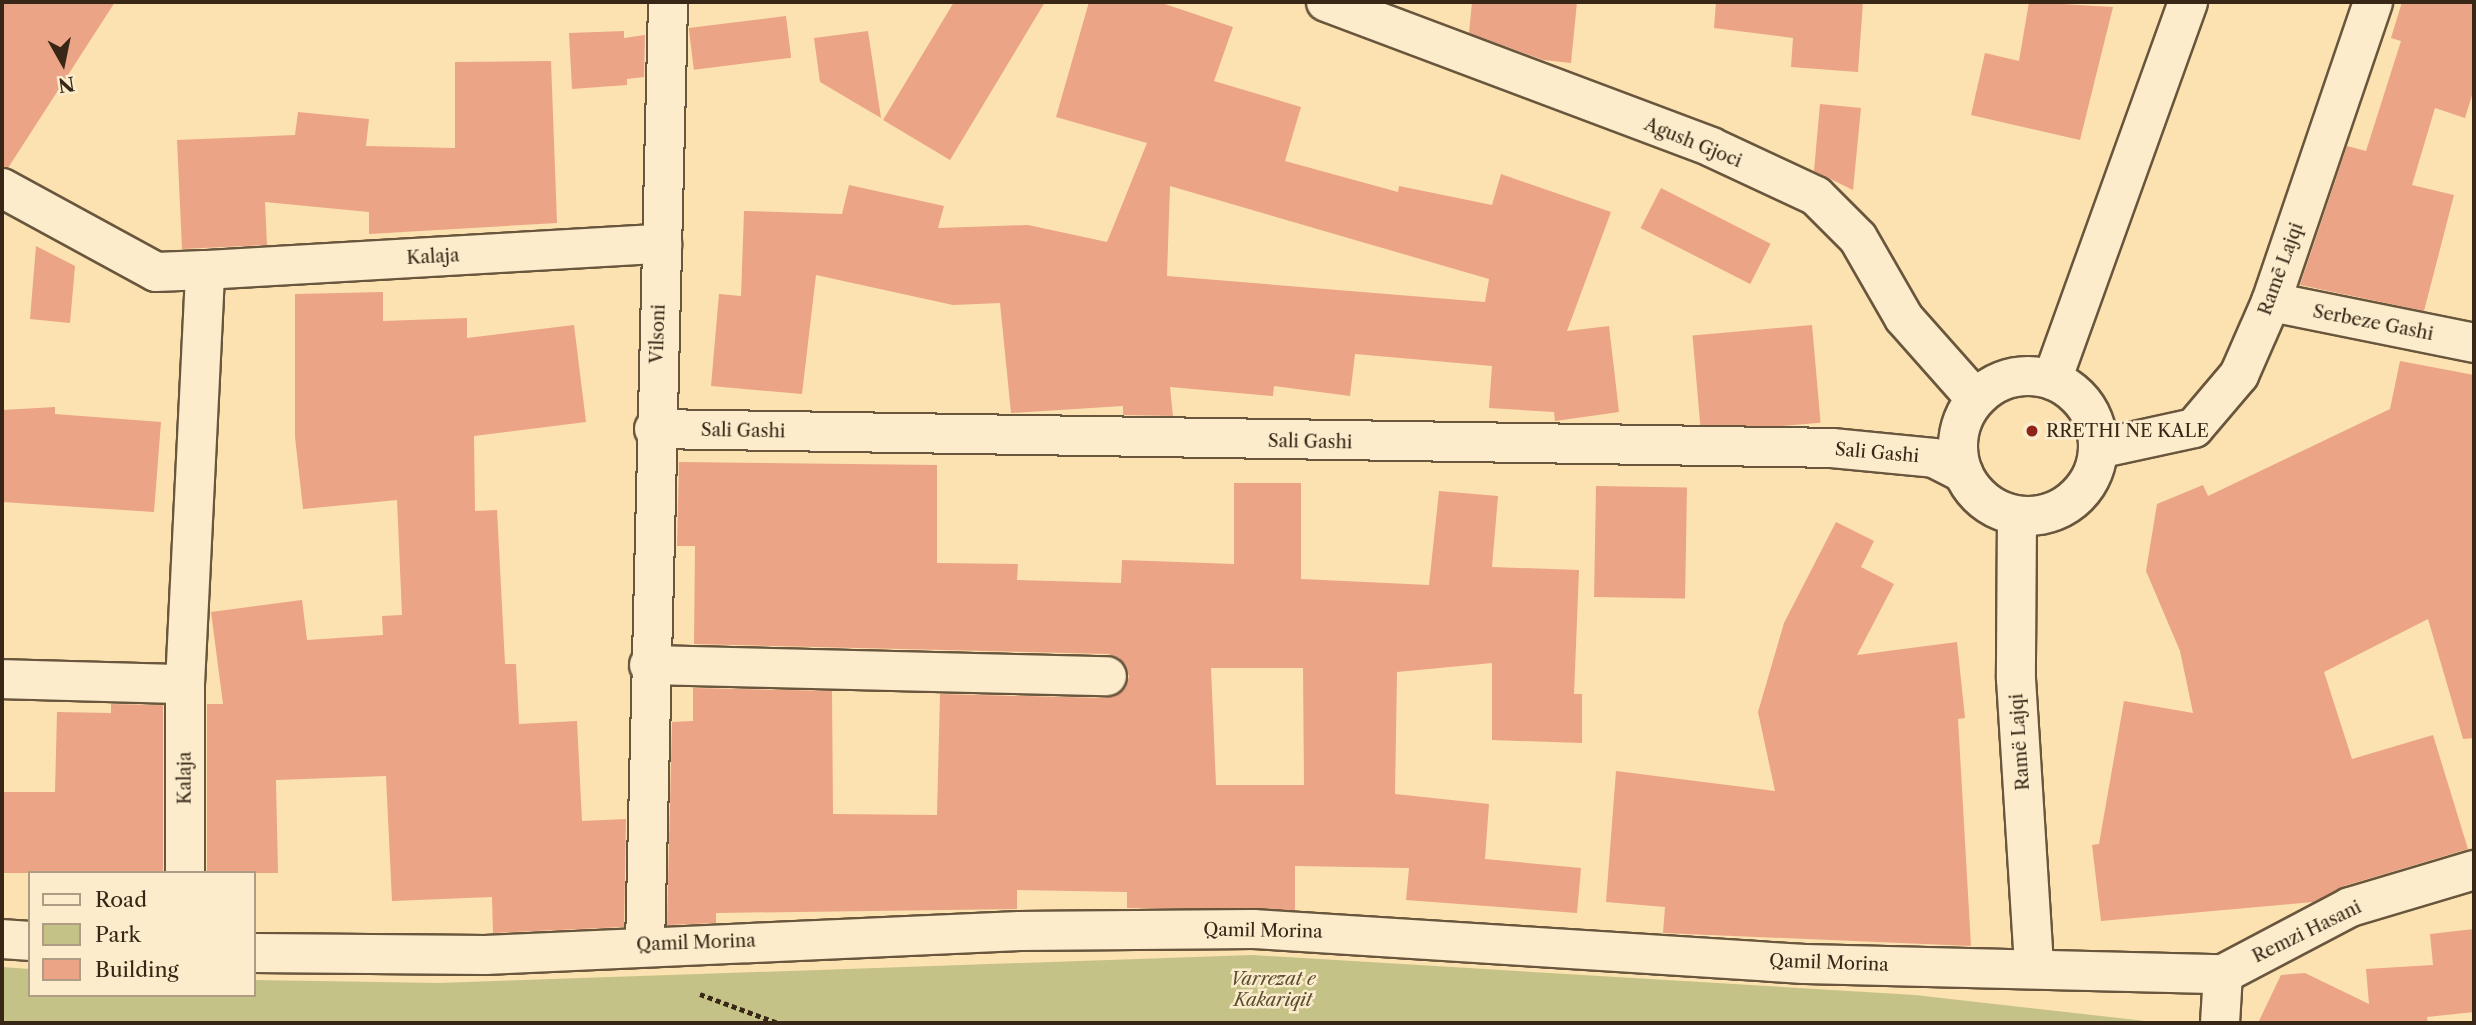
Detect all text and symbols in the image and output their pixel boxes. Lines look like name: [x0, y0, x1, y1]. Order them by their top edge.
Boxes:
north arrow: [28, 28, 98, 98]
text: N: [56, 72, 76, 97]
street label: Agush Gjoci: [1641, 114, 1745, 172]
street label: Ramē Lajqi: [2254, 220, 2308, 318]
street label: Kalaja: [406, 245, 460, 269]
street label: Serbeze Gashi: [2311, 301, 2435, 345]
street label: Vilsoni: [646, 304, 670, 364]
street label: Sali Gashi: [701, 419, 785, 443]
place label: RRETHI NE KALE: [2046, 420, 2209, 442]
marker: RRETHI NE KALE: [2024, 423, 2040, 439]
street label: Sali Gashi: [1268, 430, 1352, 454]
street label: Sali Gashi: [1834, 439, 1920, 467]
street label: Ramë Lajqi: [2006, 693, 2034, 791]
street label: Kalaja: [174, 752, 196, 804]
legend: [28, 871, 256, 997]
text: Road: [95, 887, 147, 912]
street label: Remzi Hasani: [2249, 896, 2365, 968]
street label: Qamil Morina: [1203, 919, 1323, 943]
text: Park: [95, 922, 141, 947]
street label: Qamil Morina: [636, 930, 756, 956]
street label: Qamil Morina: [1769, 950, 1889, 976]
text: Building: [95, 957, 179, 982]
park label: Varrezat e Kakariqit: [1230, 969, 1316, 1012]

